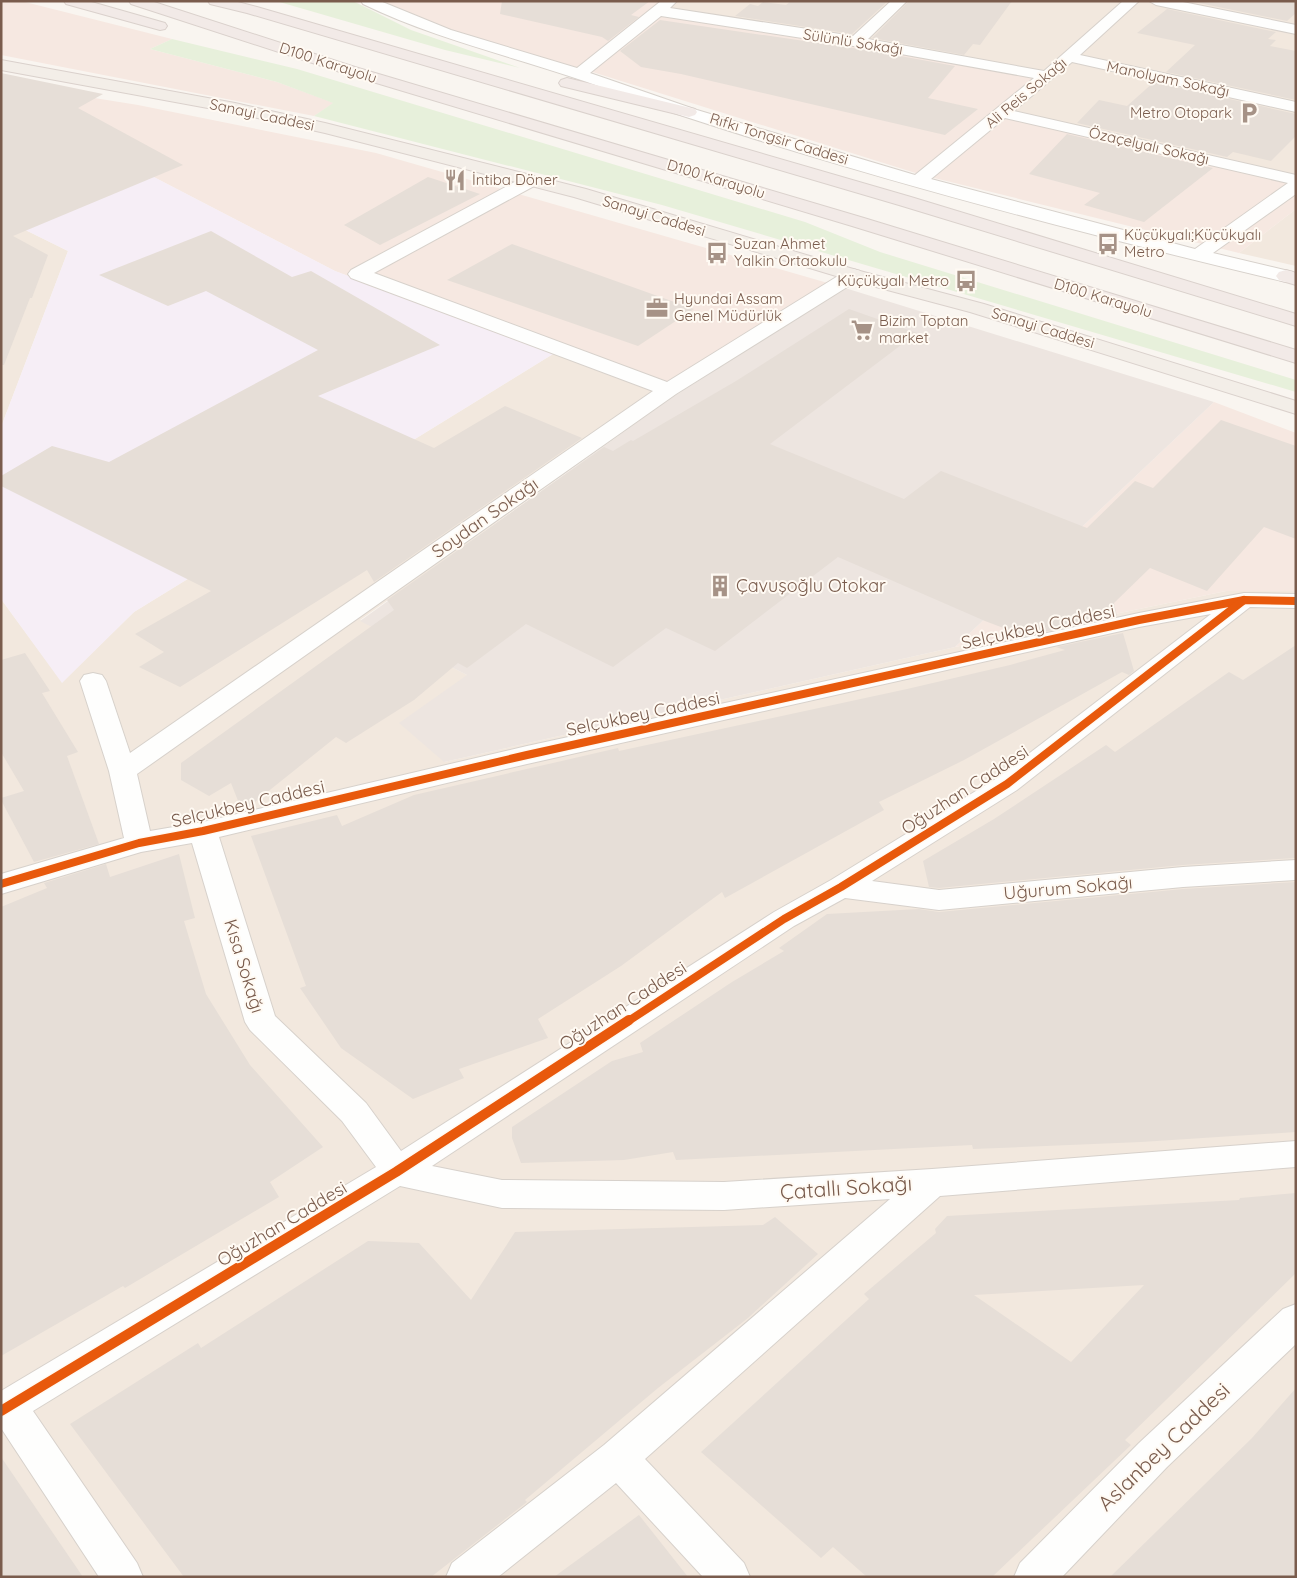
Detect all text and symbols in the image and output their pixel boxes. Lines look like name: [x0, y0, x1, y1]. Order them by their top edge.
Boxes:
street label: Sülünlü Sokağı: [802, 24, 904, 59]
street label: D100 Karayolu: [277, 38, 379, 87]
street label: Ali Reis Sokağı: [981, 53, 1070, 132]
street label: Manolyam Sokağı: [1105, 56, 1231, 101]
street label: Sanayi Caddesi: [208, 94, 316, 135]
parking icon: Metro Otopark: [1236, 100, 1262, 126]
place label: Metro Otopark: [1130, 103, 1232, 122]
street label: Rıfkı Tongsir Caddesi: [707, 108, 851, 169]
street label: Özaçelyalı Sokağı: [1087, 122, 1211, 169]
street label: D100 Karayolu: [665, 155, 768, 202]
restaurant icon: İntiba Döner: [442, 167, 468, 193]
place label: İntiba Döner: [472, 170, 558, 189]
street label: Sanayi Caddesi: [600, 191, 708, 240]
place label: Küçükyalı;Küçükyalı Metro: [1124, 225, 1261, 261]
bus stop icon: Küçükyalı;Küçükyalı Metro: [1095, 231, 1121, 257]
place label: Suzan Ahmet Yalkin Ortaokulu: [734, 234, 847, 270]
bus stop icon: Suzan Ahmet Yalkin Ortaokulu: [704, 240, 730, 266]
bus stop icon: Küçükyalı Metro: [953, 268, 979, 294]
place label: Küçükyalı Metro: [837, 271, 949, 290]
street label: D100 Karayolu: [1052, 274, 1155, 321]
place label: Hyundai Assam Genel Müdürlük: [674, 289, 783, 325]
office icon: Hyundai Assam Genel Müdürlük: [644, 295, 670, 321]
street label: Sanayi Caddesi: [989, 303, 1097, 352]
place label: Bizim Toptan market: [879, 311, 968, 347]
supermarket icon: Bizim Toptan market: [849, 317, 875, 343]
street label: Soydan Sokağı: [427, 472, 542, 563]
building icon: Çavuşoğlu Otokar: [707, 573, 733, 599]
place label: Çavuşoğlu Otokar: [736, 574, 886, 597]
street label: Selçukbey Caddesi: [959, 599, 1117, 654]
street label: Selçukbey Caddesi: [564, 686, 722, 741]
street label: Oğuzhan Caddesi: [897, 740, 1033, 839]
street label: Selçukbey Caddesi: [169, 775, 327, 832]
street label: Uğurum Sokağı: [1003, 870, 1133, 905]
street label: Kısa Sokağı: [219, 916, 270, 1016]
street label: Oğuzhan Caddesi: [555, 956, 691, 1055]
street label: Çatallı Sokağı: [779, 1169, 913, 1205]
street label: Oğuzhan Caddesi: [213, 1176, 351, 1271]
street label: Aslanbey Caddesi: [1092, 1377, 1235, 1516]

